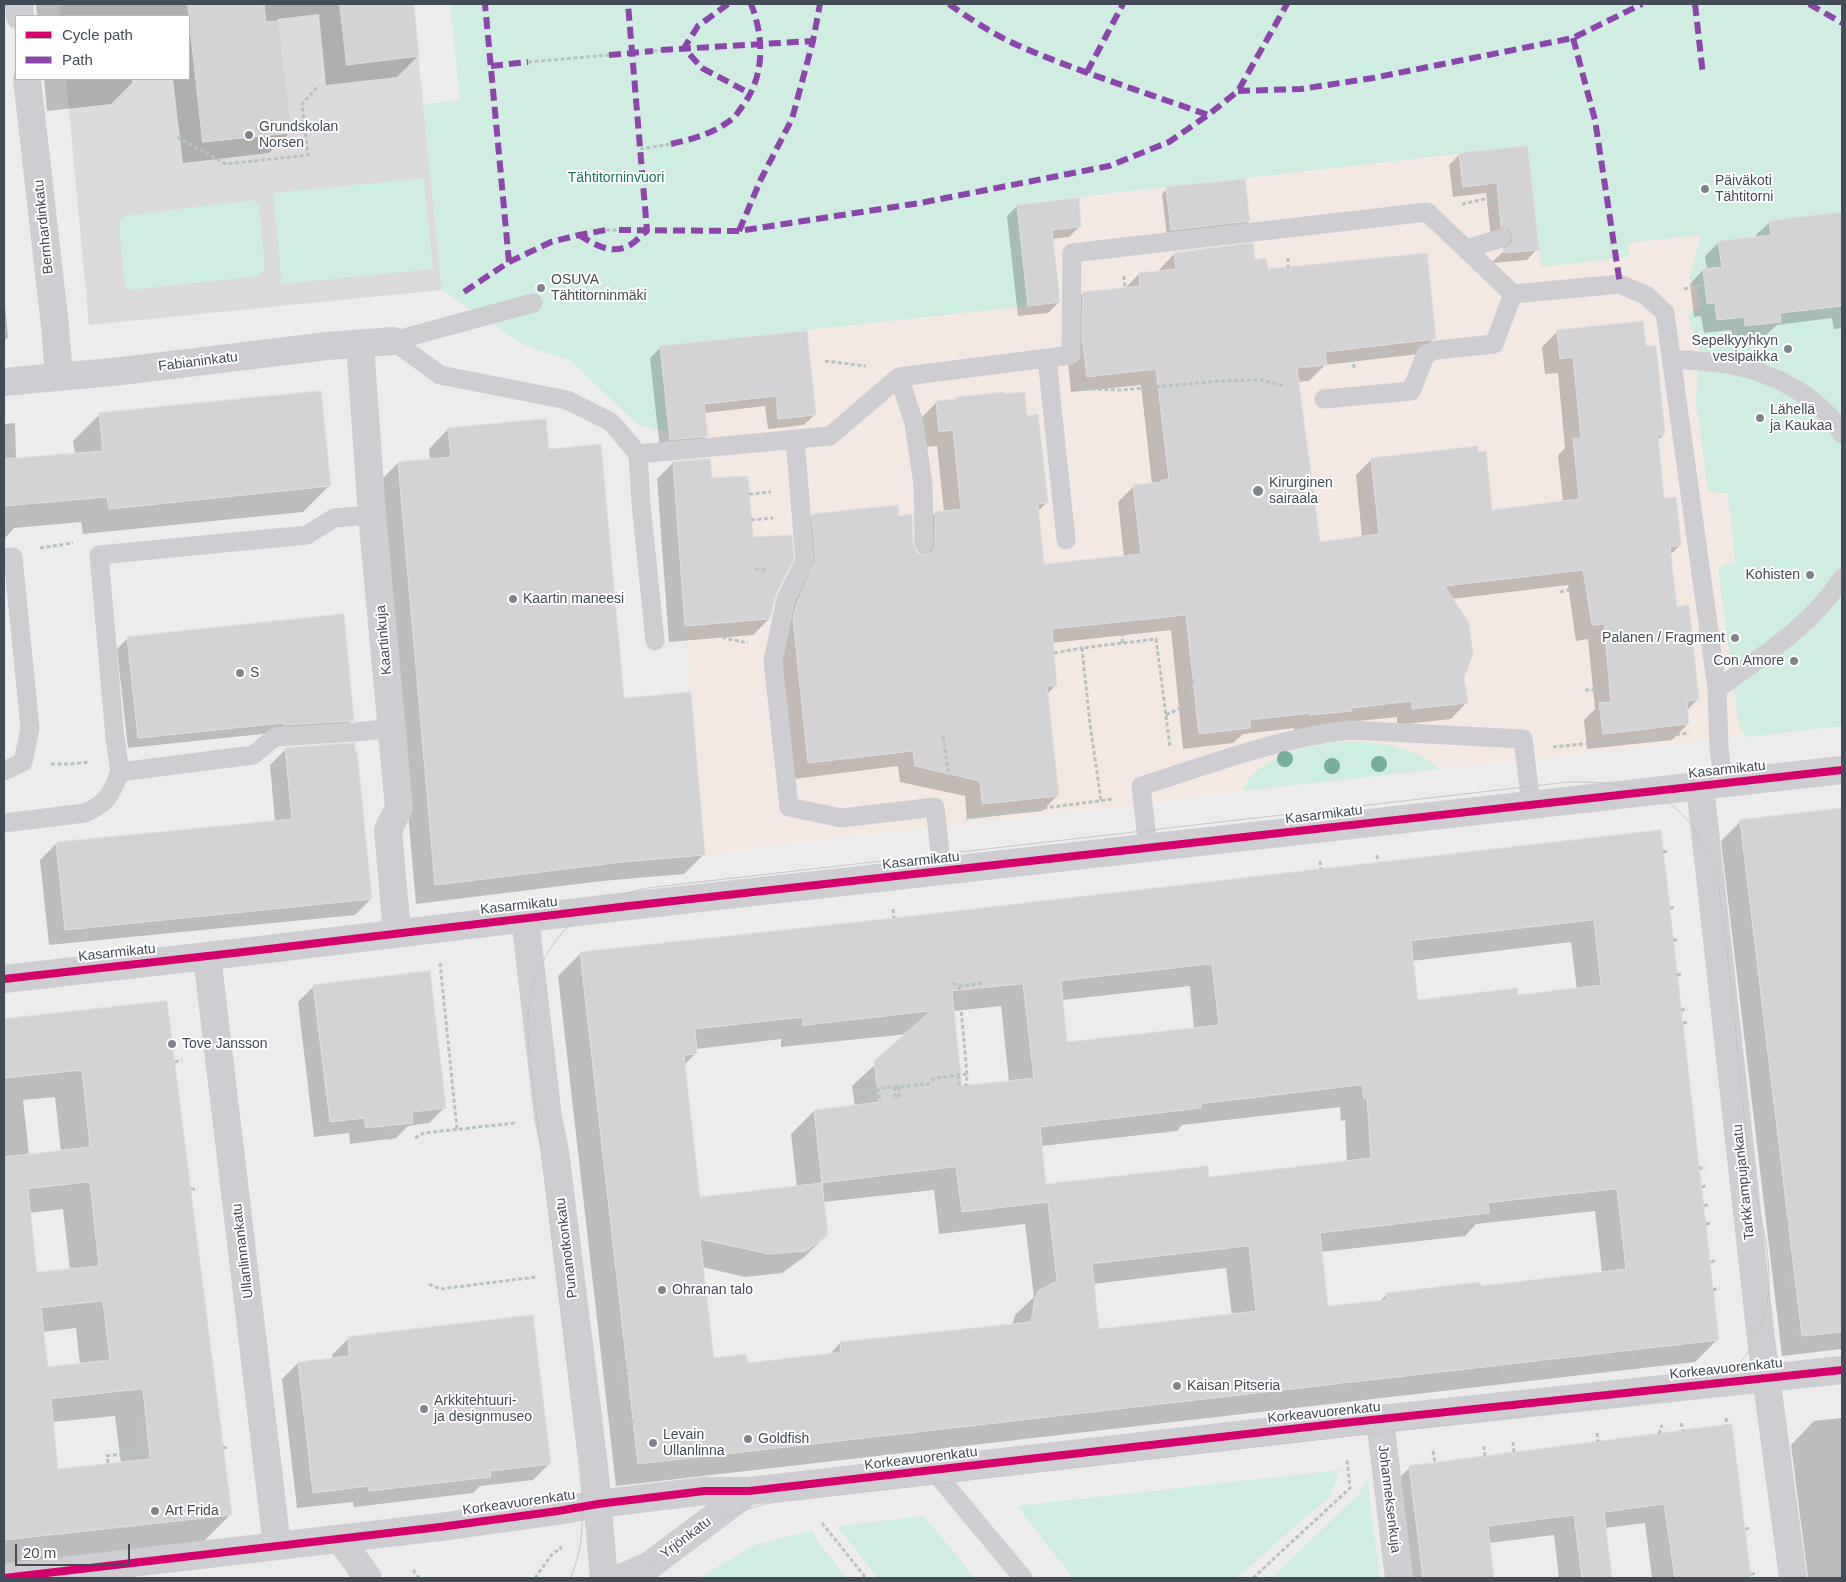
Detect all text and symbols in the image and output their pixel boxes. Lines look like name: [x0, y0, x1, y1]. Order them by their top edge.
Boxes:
legend: [15, 15, 190, 80]
text: Cycle path: [62, 26, 133, 43]
text: Path: [62, 51, 93, 68]
place label: Grundskolan Norsen: [259, 119, 338, 152]
marker: Grundskolan Norsen: [243, 129, 255, 141]
park label: Tähtitorninvuori: [568, 170, 664, 186]
place label: Päiväkoti Tähtitorni: [1715, 173, 1773, 206]
street label: Bernhardinkatu: [31, 179, 57, 275]
marker: Päiväkoti Tähtitorni: [1699, 183, 1711, 195]
place label: OSUVA Tähtitorninmäki: [551, 272, 647, 304]
marker: OSUVA Tähtitorninmäki: [535, 282, 547, 294]
place label: Sepelkyyhkyn vesipaikka: [1692, 333, 1778, 366]
marker: Sepelkyyhkyn vesipaikka: [1782, 343, 1794, 355]
street label: Fabianinkatu: [157, 349, 239, 375]
place label: Lähellä ja Kaukaa: [1770, 402, 1832, 434]
marker: Lähellä ja Kaukaa: [1754, 412, 1766, 424]
place label: Kirurginen sairaala: [1269, 475, 1333, 508]
marker: Kirurginen sairaala: [1251, 484, 1265, 498]
place label: Kohisten: [1746, 567, 1800, 583]
marker: Kohisten: [1804, 569, 1816, 581]
place label: Kaartin maneesi: [523, 591, 624, 607]
marker: Kaartin maneesi: [507, 593, 519, 605]
street label: Kaartinkuja: [373, 604, 395, 676]
place label: Palanen / Fragment: [1602, 630, 1725, 646]
marker: Palanen / Fragment: [1729, 632, 1741, 644]
place label: Con Amore: [1713, 653, 1784, 669]
marker: Con Amore: [1788, 655, 1800, 667]
place label: S: [250, 665, 259, 681]
marker: S: [234, 667, 246, 679]
street label: Kasarmikatu: [1687, 758, 1767, 782]
street label: Kasarmikatu: [1284, 802, 1364, 828]
street label: Kasarmikatu: [881, 849, 961, 873]
street label: Kasarmikatu: [479, 894, 559, 918]
street label: Kasarmikatu: [77, 941, 157, 965]
place label: Tove Jansson: [182, 1036, 268, 1052]
marker: Tove Jansson: [166, 1038, 178, 1050]
street label: Tarkk'ampujankatu: [1730, 1123, 1758, 1241]
street label: Punanotkonkatu: [552, 1197, 582, 1299]
street label: Ullanlinnankatu: [229, 1202, 257, 1300]
place label: Ohranan talo: [672, 1282, 753, 1298]
marker: Ohranan talo: [656, 1284, 668, 1296]
street label: Korkeavuorenkatu: [1669, 1355, 1783, 1383]
place label: Kaisan Pitseria: [1187, 1378, 1280, 1394]
marker: Kaisan Pitseria: [1171, 1380, 1183, 1392]
place label: Arkkitehtuuri- ja designmuseo: [434, 1393, 532, 1425]
street label: Korkeavuorenkatu: [1267, 1399, 1381, 1427]
marker: Arkkitehtuuri- ja designmuseo: [418, 1403, 430, 1415]
place label: Levain Ullanlinna: [663, 1427, 724, 1460]
place label: Goldfish: [758, 1431, 809, 1447]
marker: Goldfish: [742, 1433, 754, 1445]
marker: Levain Ullanlinna: [647, 1437, 659, 1449]
street label: Korkeavuorenkatu: [864, 1444, 978, 1474]
street label: Johanneksenkuja: [1374, 1444, 1404, 1554]
street label: Korkeavuorenkatu: [462, 1487, 576, 1519]
place label: Art Frida: [165, 1503, 219, 1519]
marker: Art Frida: [149, 1505, 161, 1517]
street label: Yrjönkatu: [657, 1513, 715, 1563]
scale bar: [18, 1534, 132, 1566]
text: 20 m: [23, 1544, 56, 1561]

